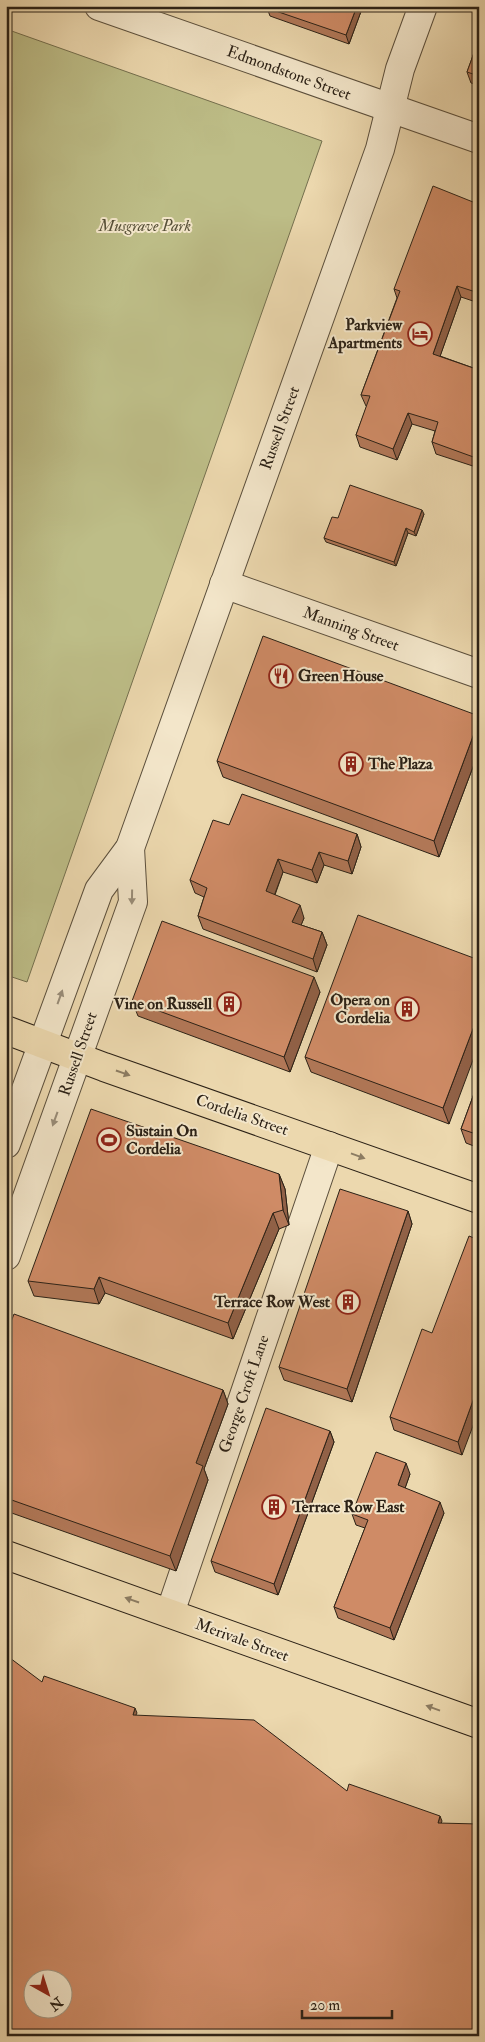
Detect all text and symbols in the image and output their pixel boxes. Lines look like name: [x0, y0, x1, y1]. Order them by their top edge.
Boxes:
street label: Edmondstone Street: [224, 41, 354, 105]
park label: Musgrave Park: [98, 216, 192, 236]
place label: Parkview Apartments: [327, 315, 403, 354]
hotel icon: Parkview Apartments: [407, 321, 433, 347]
street label: Russell Street: [256, 384, 304, 472]
street label: Manning Street: [300, 602, 402, 656]
restaurant icon: Green House: [268, 663, 294, 689]
place label: Green House: [298, 666, 384, 686]
building icon: The Plaza: [338, 751, 364, 777]
place label: The Plaza: [367, 754, 433, 774]
one-way arrow: [128, 889, 136, 905]
one-way arrow: [57, 990, 64, 1005]
place label: Opera on Cordelia: [330, 990, 391, 1028]
building icon: Vine on Russell: [216, 991, 242, 1017]
place label: Vine on Russell: [112, 994, 213, 1014]
building icon: Opera on Cordelia: [394, 996, 420, 1022]
street label: Russell Street: [54, 1009, 102, 1099]
one-way arrow: [115, 1070, 130, 1078]
street label: Cordelia Street: [193, 1090, 291, 1140]
one-way arrow: [51, 1112, 58, 1127]
place label: Sustain On Cordelia: [126, 1121, 198, 1159]
sports icon: Sustain On Cordelia: [96, 1127, 122, 1153]
one-way arrow: [351, 1153, 366, 1160]
building icon: Terrace Row West: [335, 1289, 361, 1315]
place label: Terrace Row West: [213, 1292, 331, 1312]
street label: George Croft Lane: [214, 1332, 274, 1456]
building icon: Terrace Row East: [261, 1494, 287, 1520]
place label: Terrace Row East: [291, 1497, 405, 1517]
one-way arrow: [124, 1596, 139, 1603]
street label: Merivale Street: [192, 1614, 292, 1666]
one-way arrow: [425, 1704, 440, 1712]
north arrow: [22, 1970, 72, 2020]
scale bar: [302, 1987, 392, 2019]
text: N: [45, 1993, 67, 2015]
text: 20 m: [310, 1996, 340, 2015]

